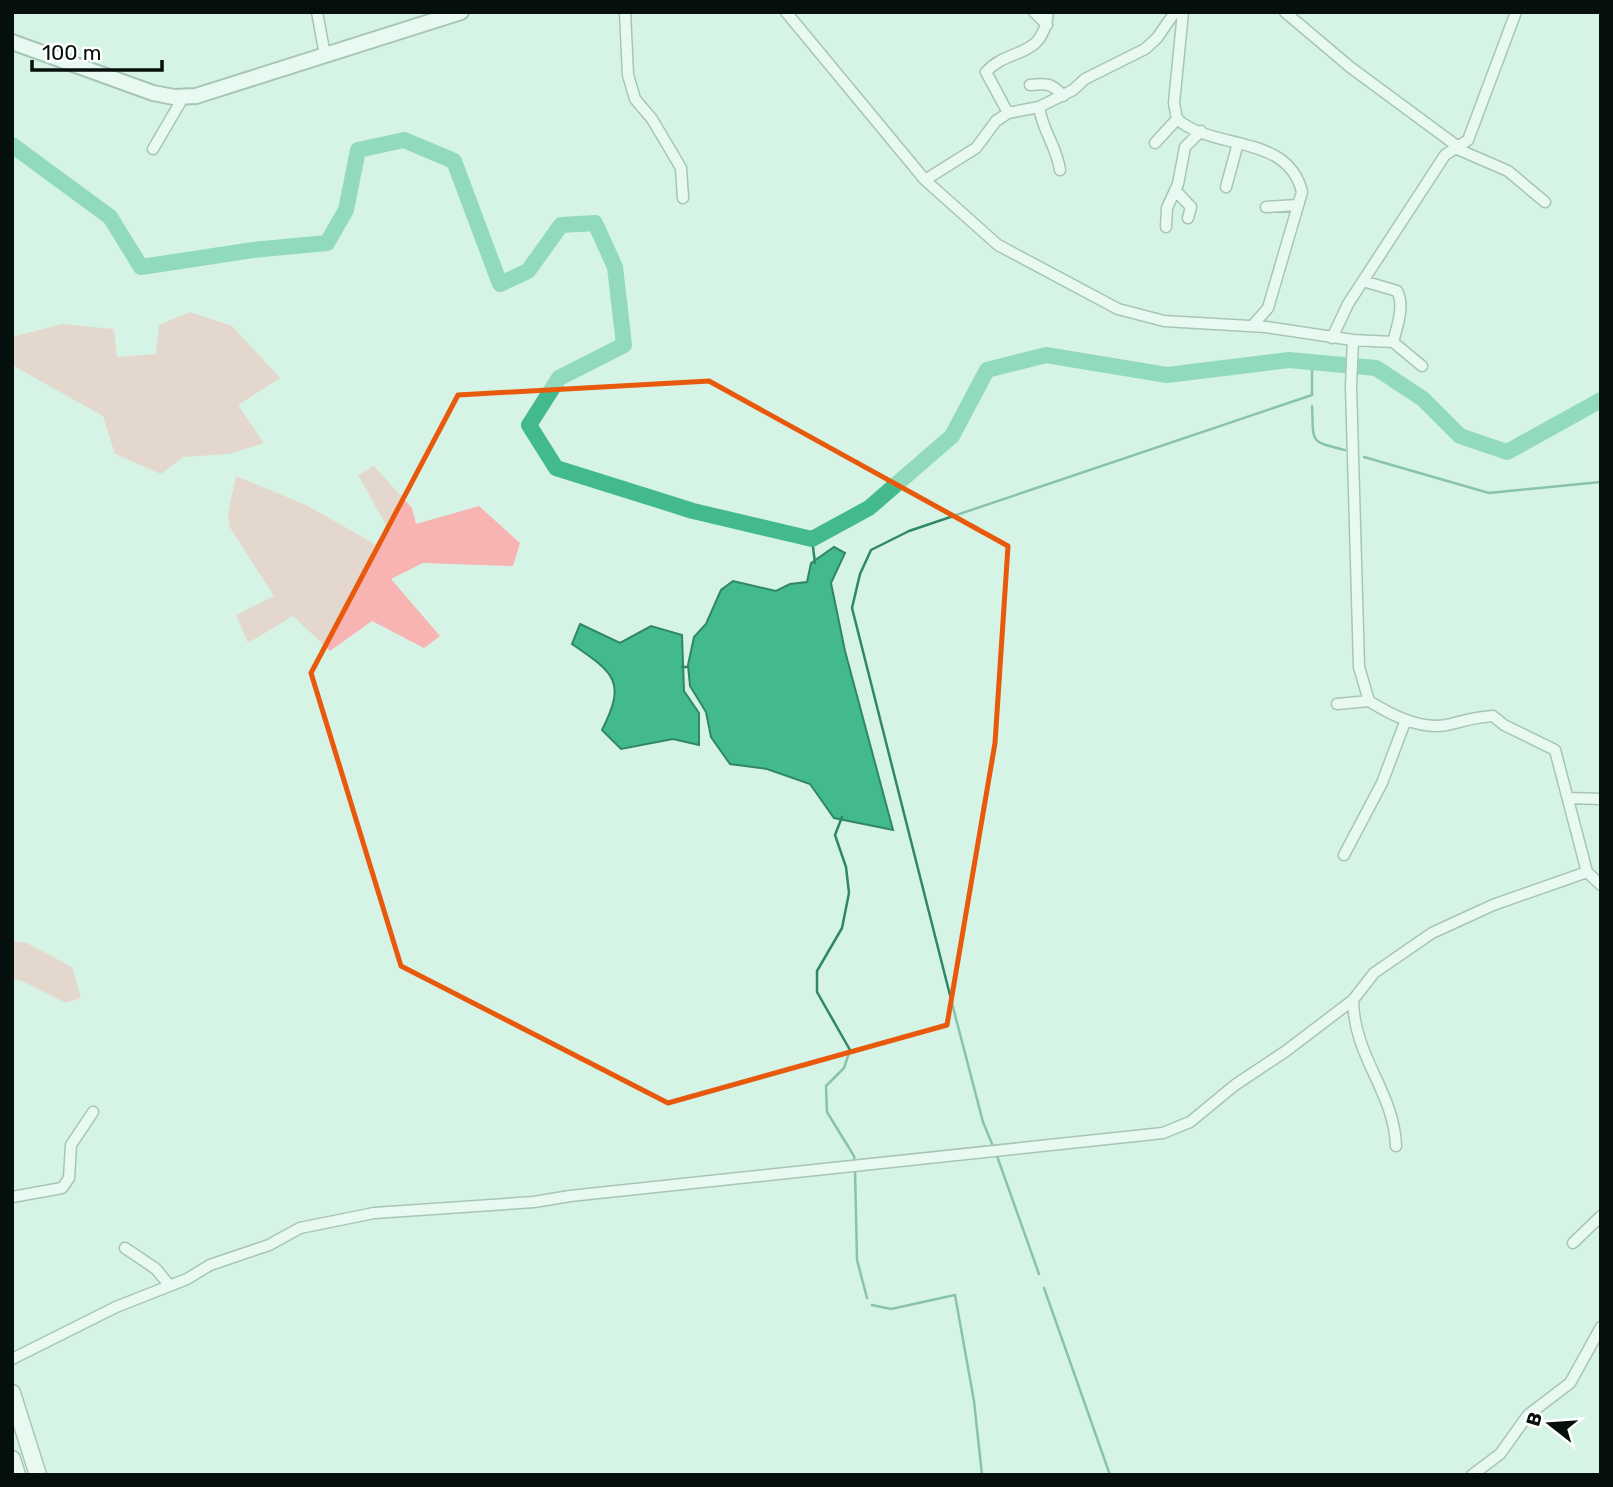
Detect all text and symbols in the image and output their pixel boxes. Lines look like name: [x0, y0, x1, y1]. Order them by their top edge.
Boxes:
scale bar: [32, 28, 161, 72]
text: 100 m: [42, 40, 101, 65]
north arrow: [1515, 1389, 1585, 1459]
text: B: [1521, 1409, 1547, 1429]

